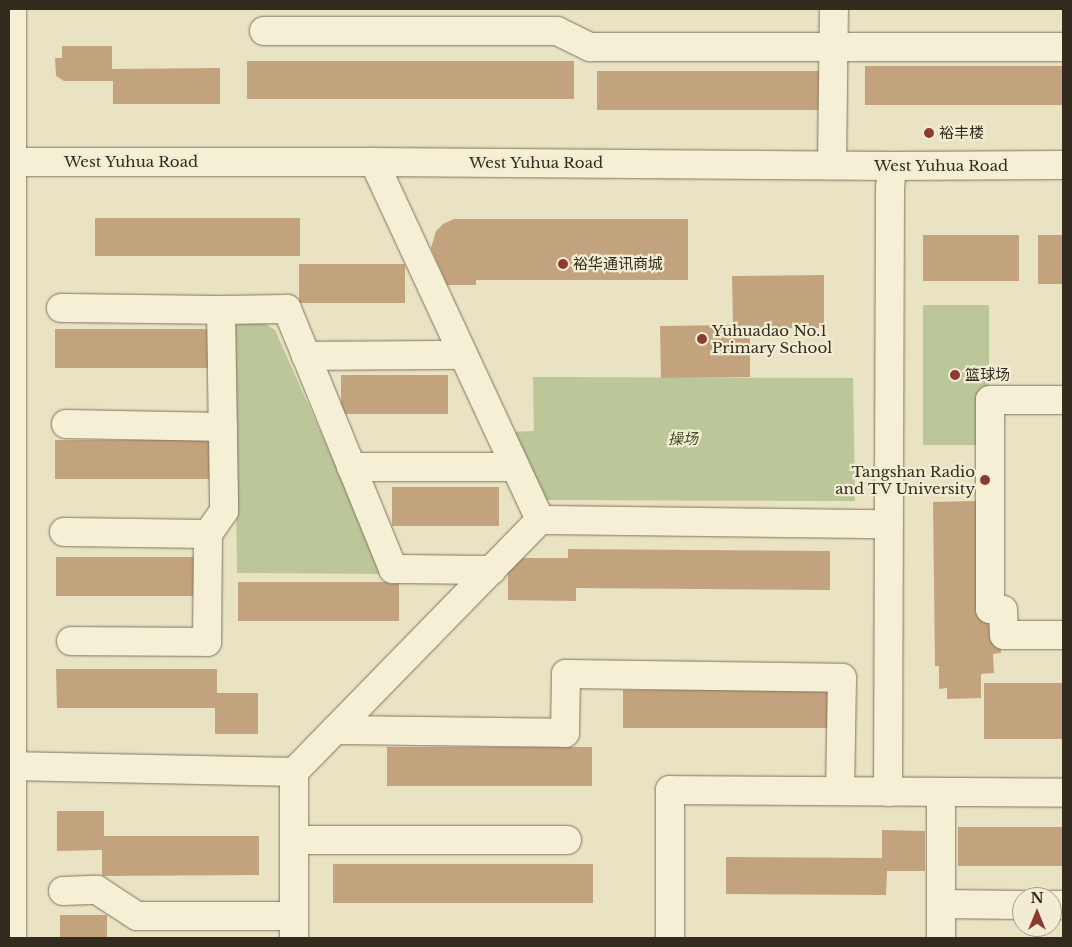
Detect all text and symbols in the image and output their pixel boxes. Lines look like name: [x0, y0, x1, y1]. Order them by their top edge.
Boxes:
place label: 裕丰楼: [939, 124, 984, 142]
marker: 裕丰楼: [923, 127, 935, 139]
street label: West Yuhua Road: [64, 153, 198, 171]
street label: West Yuhua Road: [469, 154, 603, 172]
street label: West Yuhua Road: [874, 157, 1008, 175]
place label: 裕华通讯商城: [573, 255, 663, 273]
marker: 裕华通讯商城: [557, 258, 569, 270]
place label: Yuhuadao No.1 Primary School: [712, 321, 833, 356]
marker: Yuhuadao No.1 Primary School: [696, 333, 708, 345]
place label: 篮球场: [965, 366, 1010, 384]
marker: 篮球场: [949, 369, 961, 381]
park label: 操场: [668, 430, 698, 448]
place label: Tangshan Radio and TV University: [834, 462, 975, 497]
marker: Tangshan Radio and TV University: [979, 474, 991, 486]
north arrow: [1012, 887, 1062, 937]
text: N: [1030, 889, 1044, 907]

